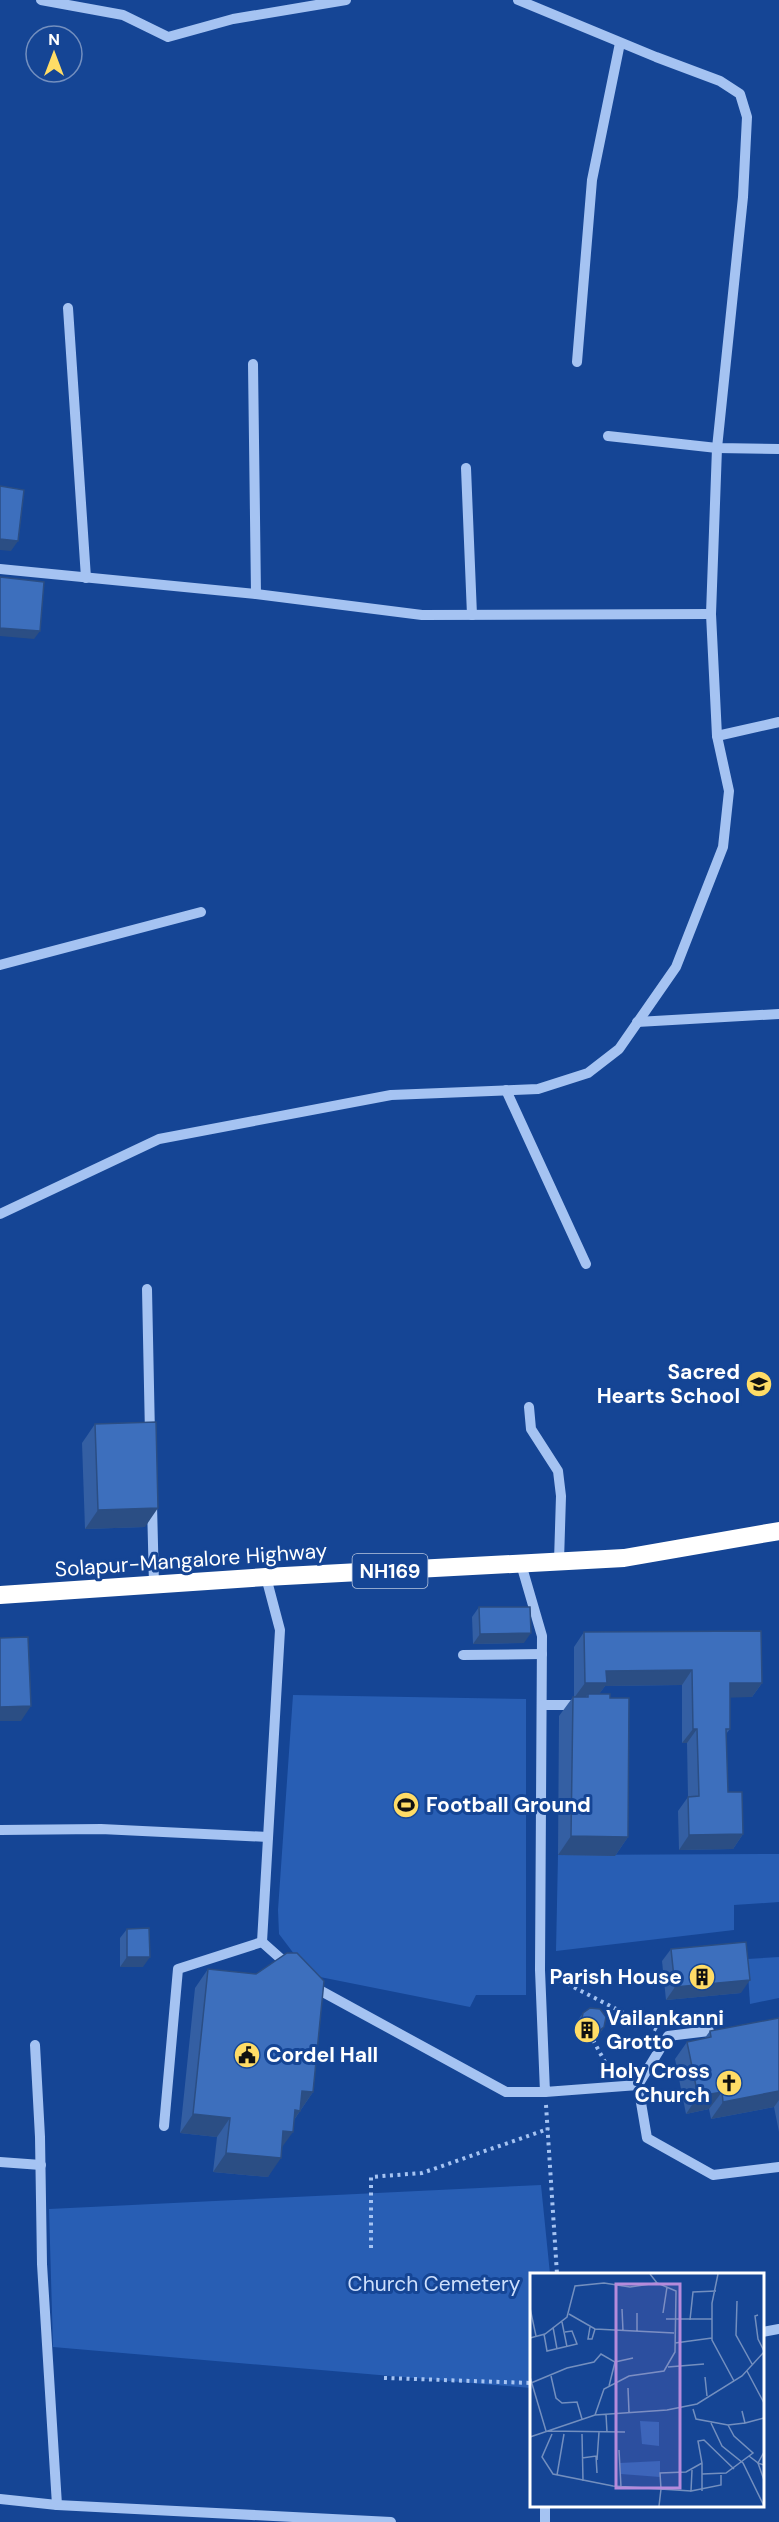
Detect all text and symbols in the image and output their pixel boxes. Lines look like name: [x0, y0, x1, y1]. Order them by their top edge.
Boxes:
north arrow: [24, 24, 84, 84]
text: N: [48, 29, 60, 50]
place label: Sacred Hearts School: [597, 1358, 740, 1410]
school or university icon: Sacred Hearts School: [744, 1369, 774, 1399]
street label: Solapur-Mangalore Highway: [54, 1536, 328, 1583]
road number: NH169: [352, 1554, 428, 1588]
sports icon: Football Ground: [391, 1790, 421, 1820]
place label: Football Ground: [426, 1791, 591, 1819]
building icon: Parish House: [687, 1962, 717, 1992]
place label: Parish House: [550, 1963, 682, 1991]
place label: Vailankanni Grotto: [606, 2004, 724, 2056]
building icon: Vailankanni Grotto: [572, 2015, 602, 2045]
public building icon: Cordel Hall: [232, 2040, 262, 2070]
place label: Cordel Hall: [266, 2041, 378, 2069]
place label: Holy Cross Church: [600, 2057, 710, 2109]
church icon: Holy Cross Church: [714, 2068, 744, 2098]
park label: Church Cemetery: [348, 2270, 521, 2298]
inset map: [530, 2273, 764, 2507]

